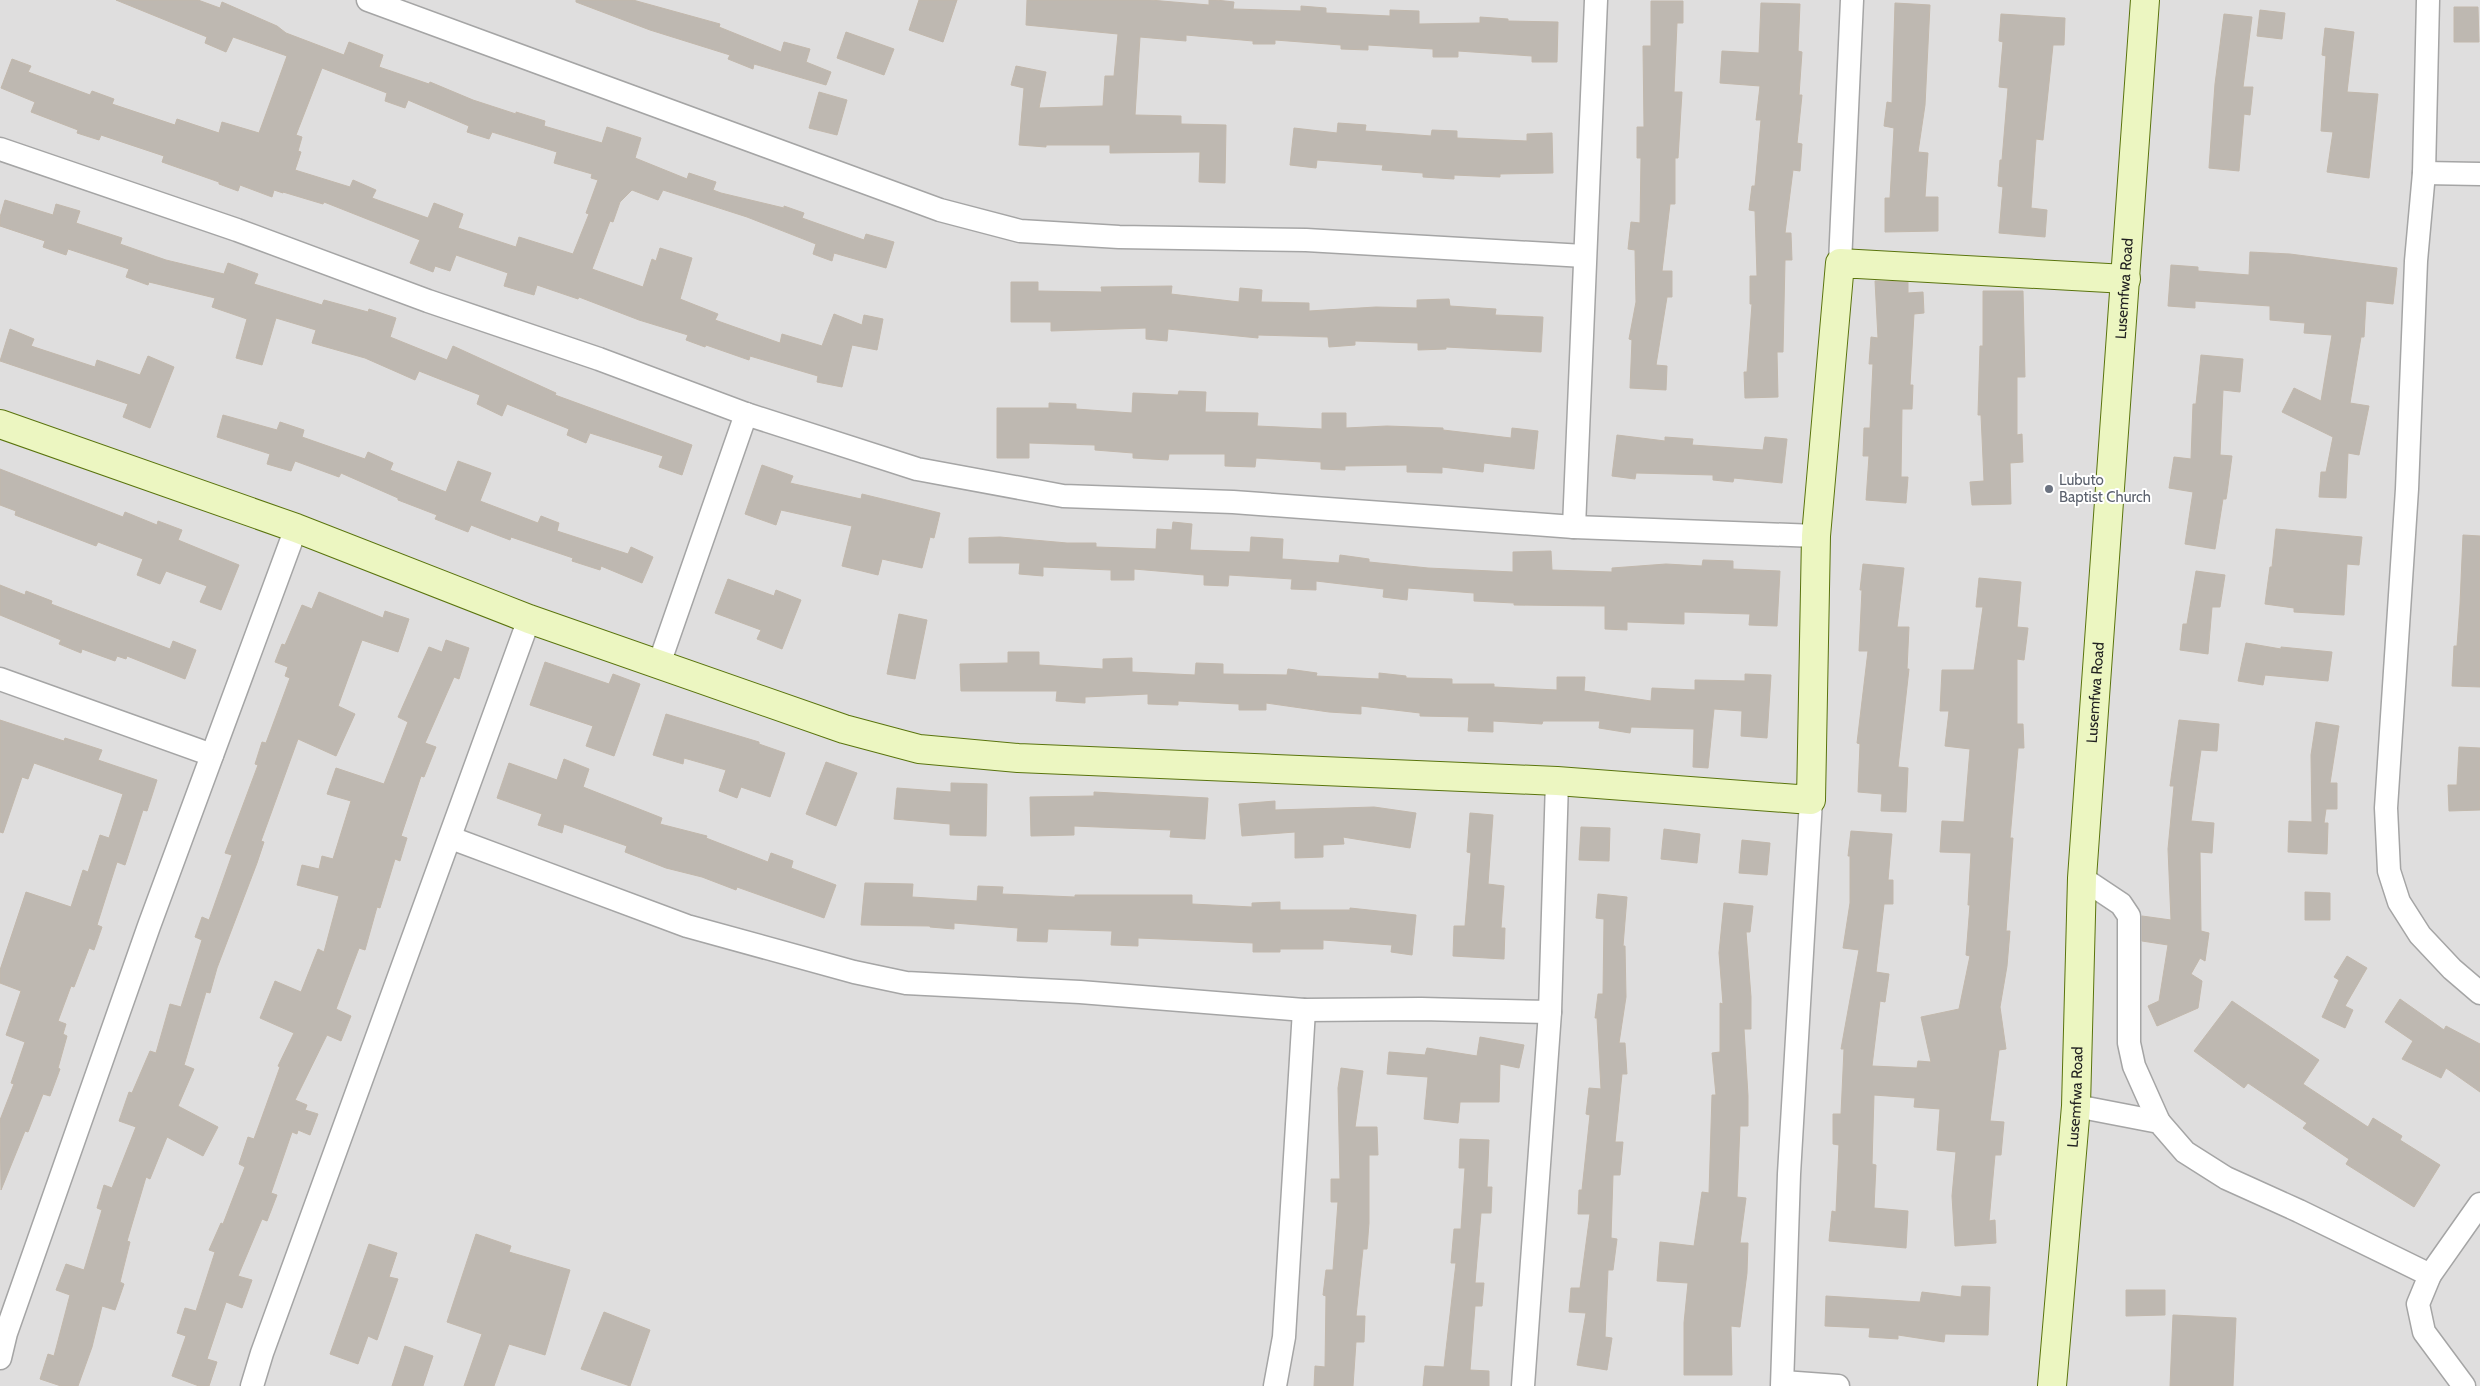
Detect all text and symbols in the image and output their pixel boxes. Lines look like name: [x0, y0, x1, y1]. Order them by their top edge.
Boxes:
street label: Lusemfwa Road: [2112, 237, 2137, 340]
place label: Lubuto Baptist Church: [2059, 471, 2151, 506]
marker: Lubuto Baptist Church: [2043, 483, 2055, 495]
street label: Lusemfwa Road: [2083, 641, 2108, 744]
street label: Lusemfwa Road: [2063, 1046, 2087, 1148]

